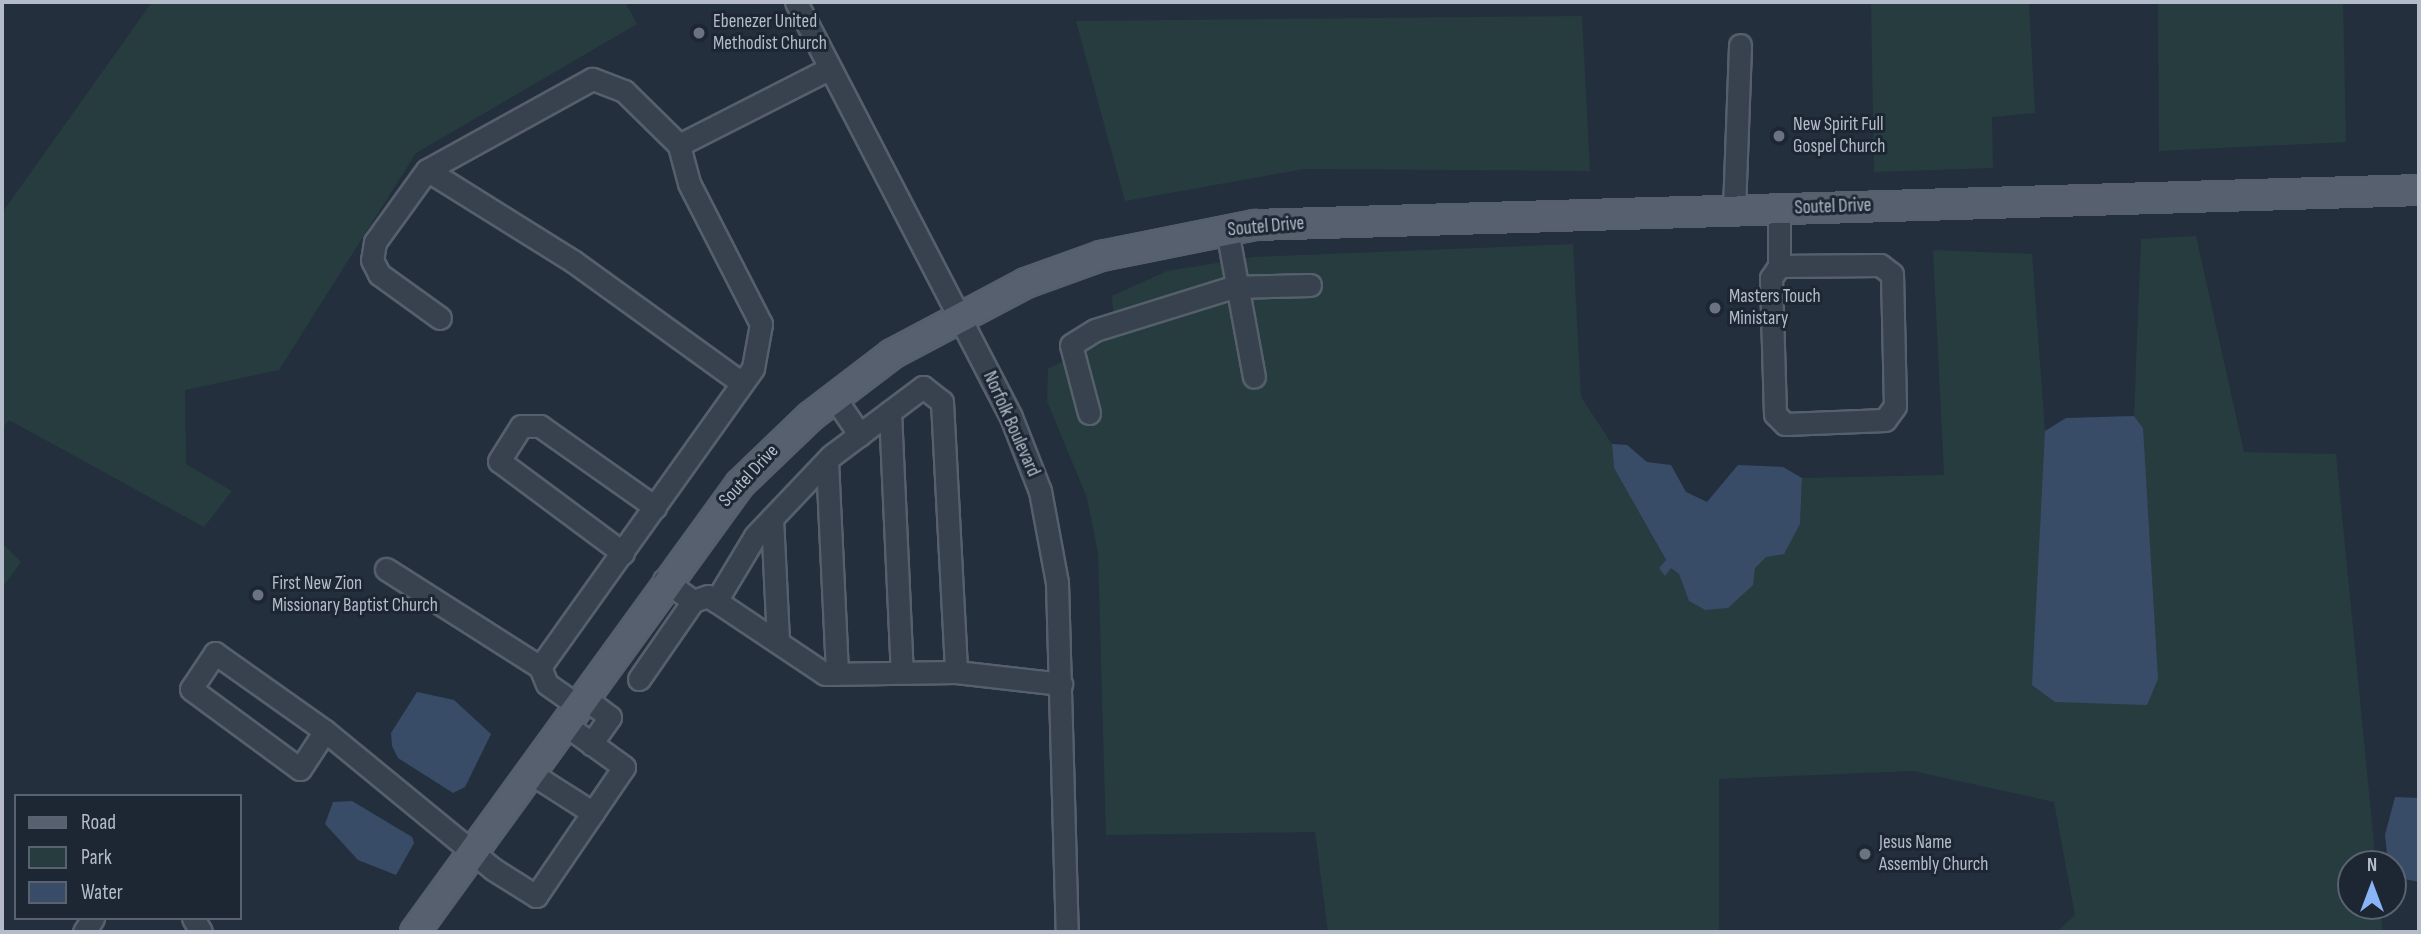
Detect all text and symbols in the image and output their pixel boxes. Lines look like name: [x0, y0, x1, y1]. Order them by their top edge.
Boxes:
place label: Ebenezer United Methodist Church: [713, 11, 827, 55]
marker: Ebenezer United Methodist Church: [691, 25, 707, 41]
place label: New Spirit Full Gospel Church: [1793, 114, 1885, 158]
marker: New Spirit Full Gospel Church: [1771, 128, 1787, 144]
street label: Soutel Drive: [1794, 194, 1872, 220]
street label: Soutel Drive: [1227, 212, 1305, 242]
place label: Masters Touch Ministary: [1729, 286, 1821, 330]
marker: Masters Touch Ministary: [1707, 300, 1723, 316]
street label: Norfolk Boulevard: [978, 368, 1044, 480]
street label: Soutel Drive: [714, 440, 784, 512]
place label: First New Zion Missionary Baptist Church: [272, 573, 438, 617]
marker: First New Zion Missionary Baptist Church: [250, 587, 266, 603]
legend: [14, 794, 242, 920]
text: Road: [81, 810, 116, 835]
place label: Jesus Name Assembly Church: [1879, 832, 1988, 876]
text: Park: [81, 845, 112, 870]
marker: Jesus Name Assembly Church: [1857, 846, 1873, 862]
north arrow: [2337, 850, 2407, 920]
text: N: [2367, 854, 2377, 877]
text: Water: [81, 880, 123, 905]

